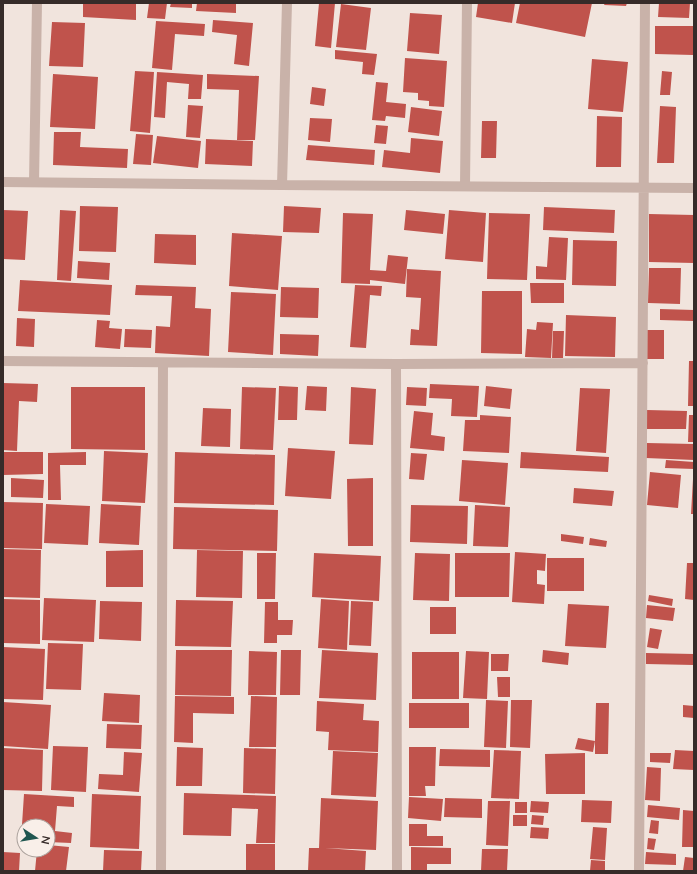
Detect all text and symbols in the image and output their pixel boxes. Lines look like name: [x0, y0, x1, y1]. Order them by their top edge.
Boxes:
north arrow: [16, 818, 56, 858]
text: N: [38, 835, 53, 846]

